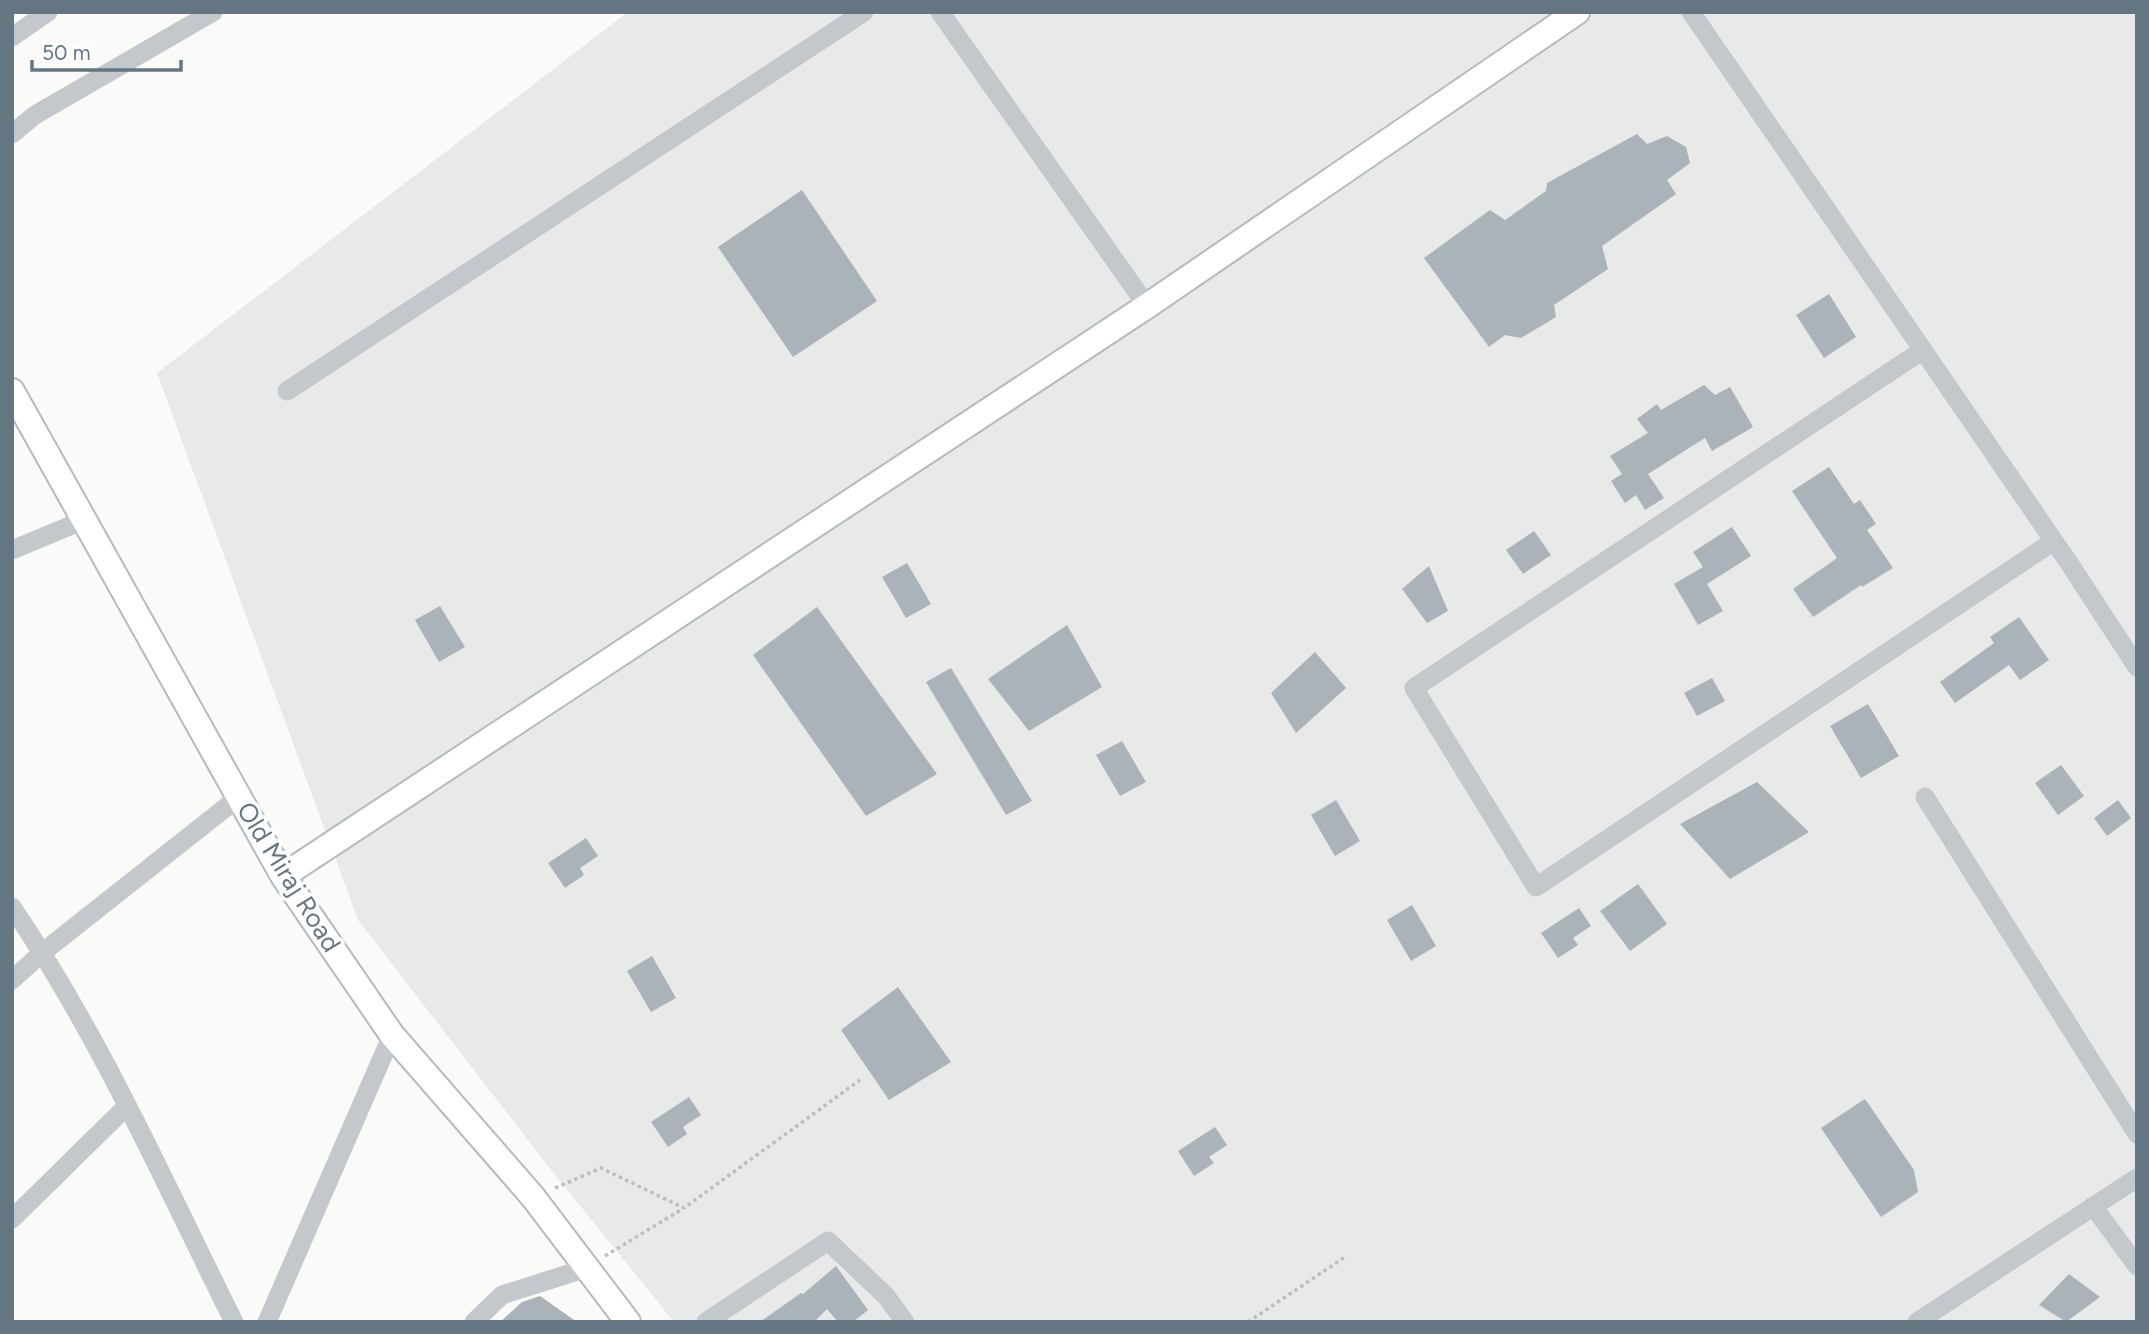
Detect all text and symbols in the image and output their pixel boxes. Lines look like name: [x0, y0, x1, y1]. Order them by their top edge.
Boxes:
scale bar: [32, 28, 180, 72]
text: 50 m: [42, 40, 91, 65]
street label: Old Miraj Road: [230, 796, 348, 958]

